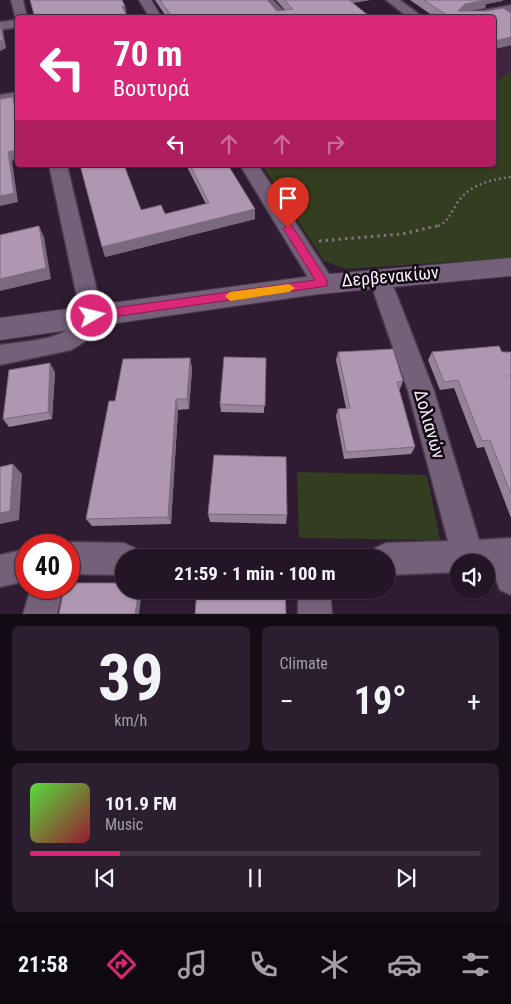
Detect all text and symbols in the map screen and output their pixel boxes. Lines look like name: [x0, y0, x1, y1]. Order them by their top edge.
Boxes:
text: 70 m: [113, 34, 182, 75]
icon: left: [30, 35, 95, 100]
text: Βουτυρά: [113, 76, 189, 101]
icon: left: [162, 130, 190, 158]
icon: ahead: [215, 130, 243, 158]
icon: ahead: [268, 130, 296, 158]
icon: right: [321, 130, 349, 158]
pin: [267, 177, 309, 228]
icon: arrive: [274, 184, 302, 212]
street label: Δερβενακίων: [341, 261, 440, 291]
position arrow: [65, 289, 117, 341]
street label: Δολιανών: [410, 387, 450, 461]
speed limit sign: 40: [15, 534, 80, 599]
map controls: [450, 554, 495, 599]
button: sound: [450, 554, 495, 599]
text: 21:59 · 1 min · 100 m: [174, 562, 336, 585]
text: 39: [98, 640, 164, 716]
text: Climate: [280, 654, 328, 673]
text: 19°: [354, 679, 407, 723]
text: −: [280, 685, 294, 718]
text: +: [467, 685, 481, 718]
text: km/h: [114, 711, 147, 730]
text: 101.9 FM: [105, 792, 177, 815]
text: Music: [105, 815, 143, 834]
icon: previous: [91, 864, 119, 892]
icon: pause: [241, 864, 269, 892]
icon: next: [392, 864, 420, 892]
icon: directions: [104, 947, 139, 982]
icon: music: [175, 947, 210, 982]
icon: phone: [246, 947, 281, 982]
icon: climate: [317, 947, 352, 982]
icon: car: [387, 947, 422, 982]
icon: filters: [458, 947, 493, 982]
text: 21:58: [18, 952, 68, 977]

